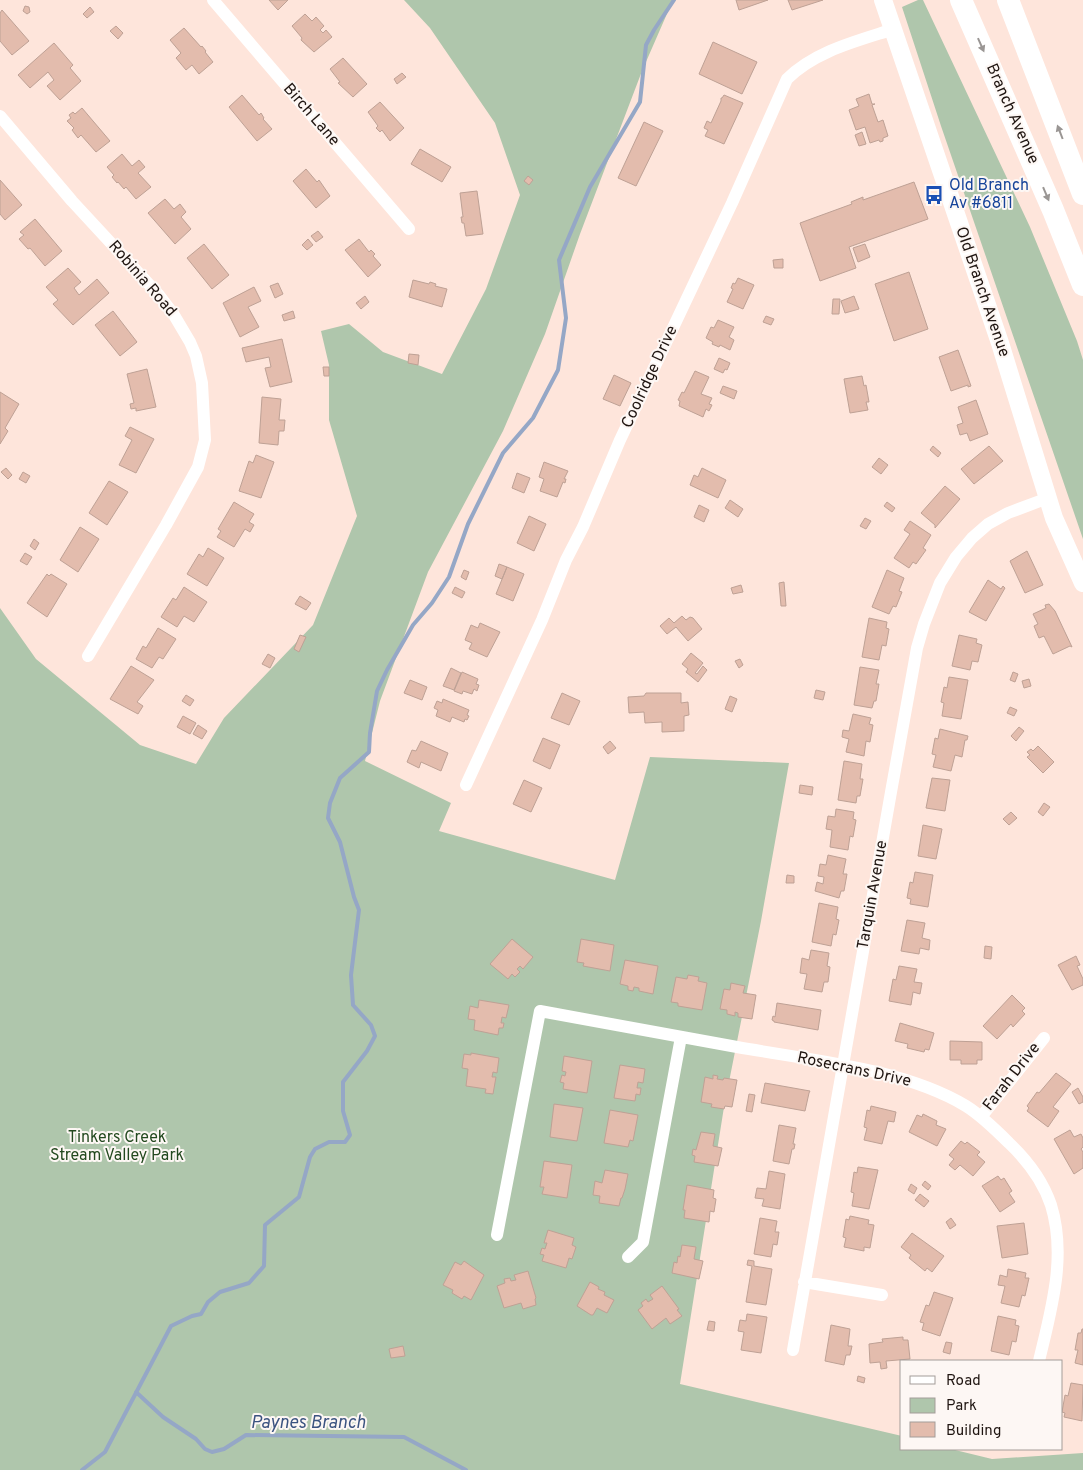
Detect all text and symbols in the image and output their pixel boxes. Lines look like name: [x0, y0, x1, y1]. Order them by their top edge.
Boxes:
one-way arrow: [978, 38, 986, 52]
street label: Branch Avenue: [981, 61, 1043, 167]
street label: Birch Lane: [278, 80, 344, 150]
one-way arrow: [1055, 125, 1063, 139]
place label: Old Branch Av #6811: [949, 176, 1029, 214]
bus stop icon: Old Branch Av #6811: [923, 184, 945, 206]
one-way arrow: [1043, 186, 1050, 201]
street label: Old Branch Avenue: [950, 224, 1014, 360]
street label: Robinia Road: [103, 237, 181, 321]
street label: Coolridge Drive: [617, 322, 683, 432]
street label: Tarquin Avenue: [854, 839, 892, 951]
street label: Farah Drive: [979, 1039, 1045, 1115]
street label: Rosecrans Drive: [795, 1048, 913, 1092]
park label: Tinkers Creek Stream Valley Park: [50, 1128, 184, 1166]
legend: [900, 1360, 1063, 1450]
text: Road: [946, 1372, 981, 1391]
text: Park: [946, 1397, 977, 1416]
water label: Paynes Branch: [250, 1412, 366, 1435]
text: Building: [946, 1422, 1001, 1441]

